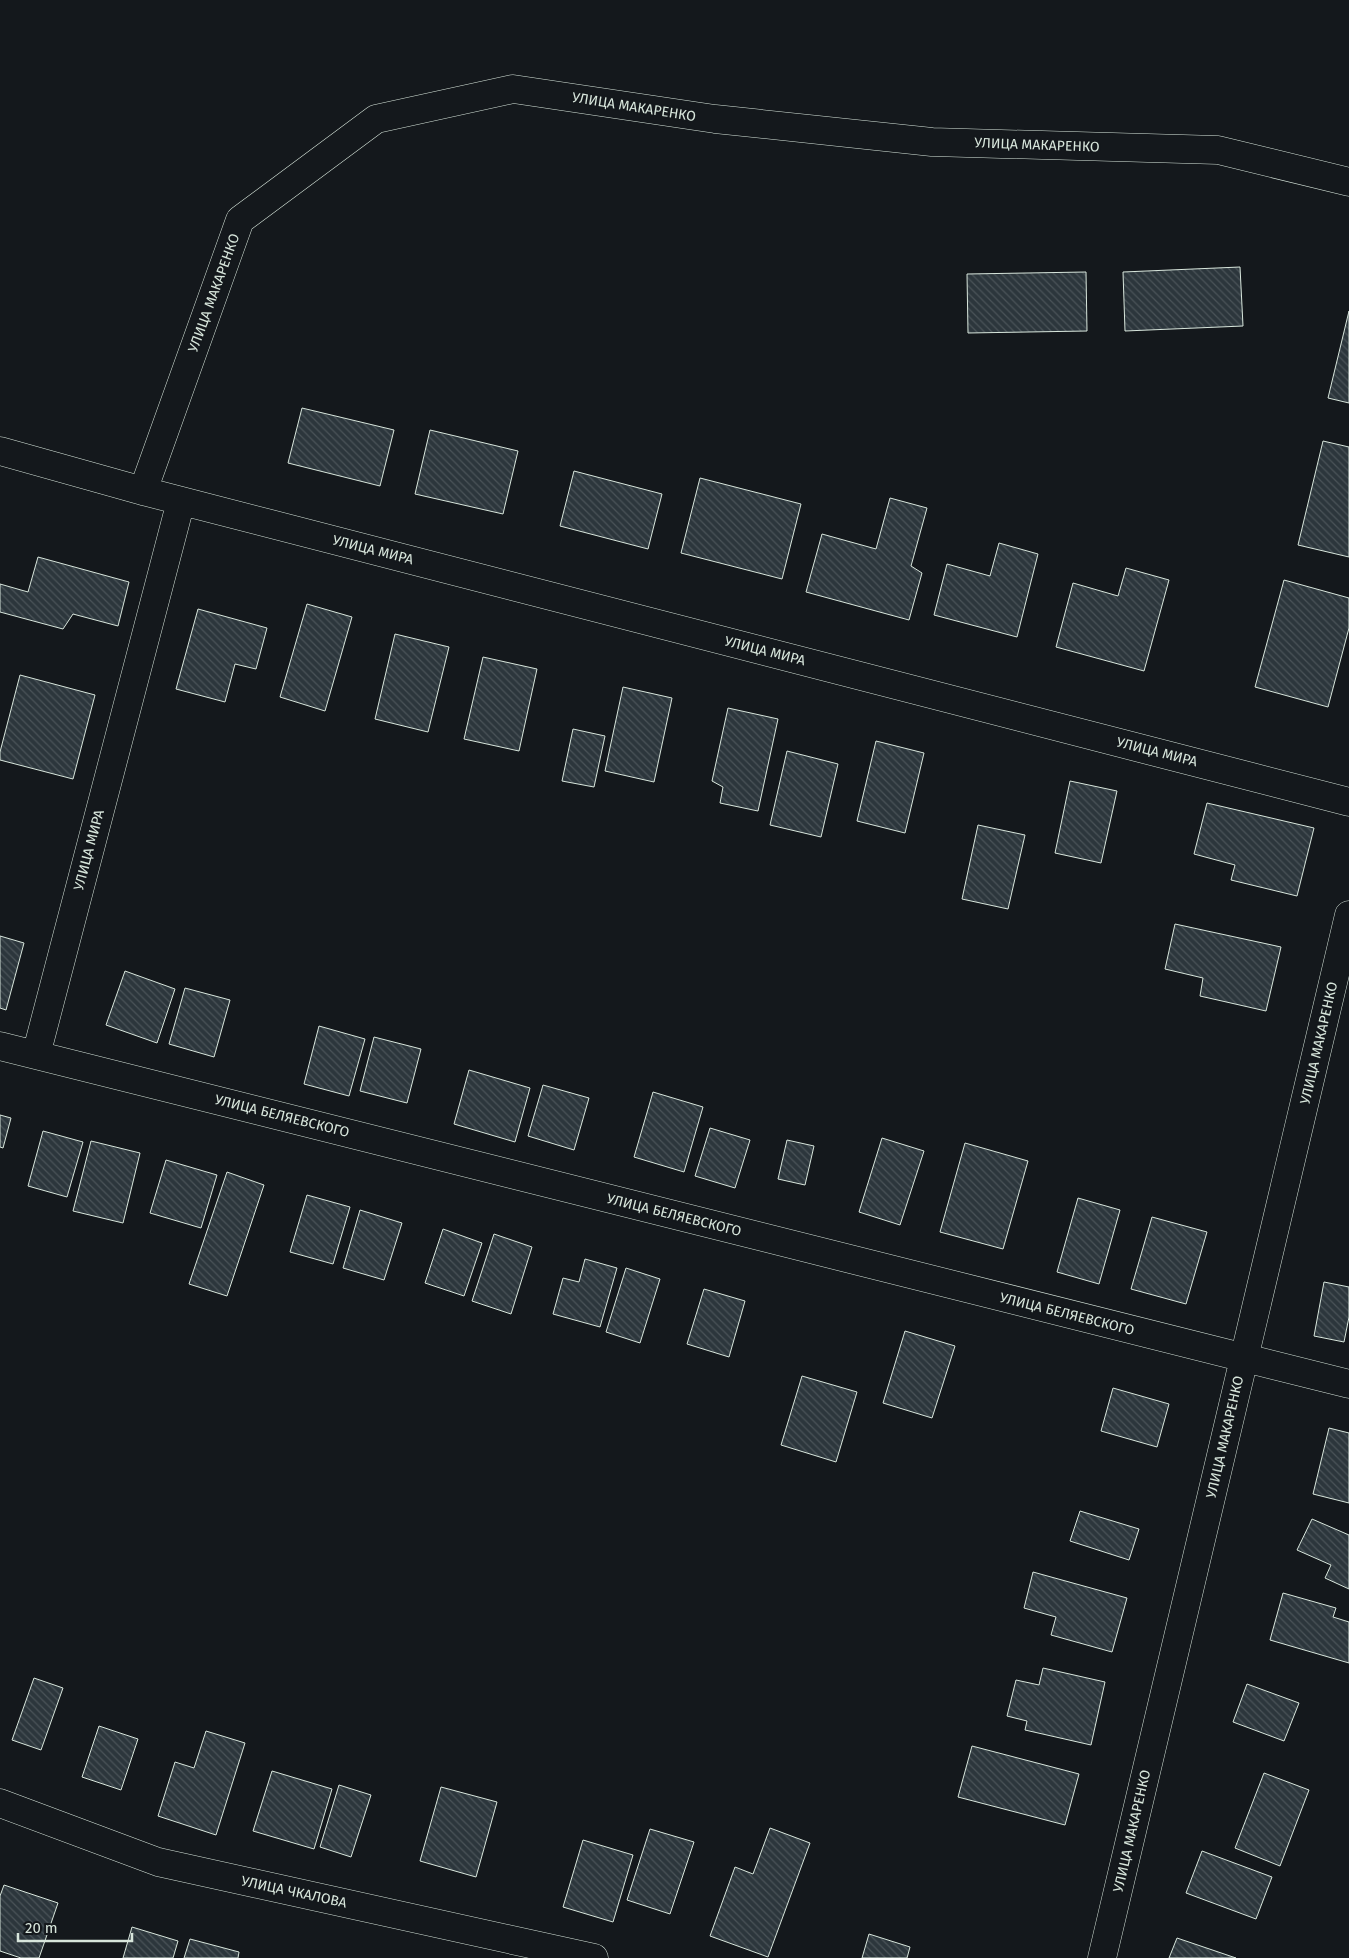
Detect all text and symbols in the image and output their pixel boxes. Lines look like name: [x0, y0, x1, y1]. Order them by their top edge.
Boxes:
street label: УЛИЦА МАКАРЕНКО: [571, 89, 697, 125]
street label: УЛИЦА МАКАРЕНКО: [974, 134, 1100, 156]
street label: УЛИЦА МАКАРЕНКО: [185, 231, 243, 355]
street label: УЛИЦА МИРА: [331, 532, 415, 568]
street label: УЛИЦА МИРА: [723, 633, 807, 669]
street label: УЛИЦА МИРА: [1115, 734, 1199, 770]
street label: УЛИЦА МИРА: [70, 808, 108, 892]
street label: УЛИЦА МАКАРЕНКО: [1297, 980, 1341, 1106]
street label: УЛИЦА БЕЛЯЕВСКОГО: [213, 1091, 351, 1141]
street label: УЛИЦА БЕЛЯЕВСКОГО: [605, 1190, 743, 1240]
street label: УЛИЦА БЕЛЯЕВСКОГО: [998, 1289, 1136, 1339]
street label: УЛИЦА МАКАРЕНКО: [1203, 1374, 1247, 1500]
street label: УЛИЦА МАКАРЕНКО: [1110, 1768, 1154, 1894]
street label: УЛИЦА ЧКАЛОВА: [240, 1873, 348, 1911]
scale bar: [18, 1910, 131, 1942]
text: 20 m: [25, 1919, 58, 1937]

